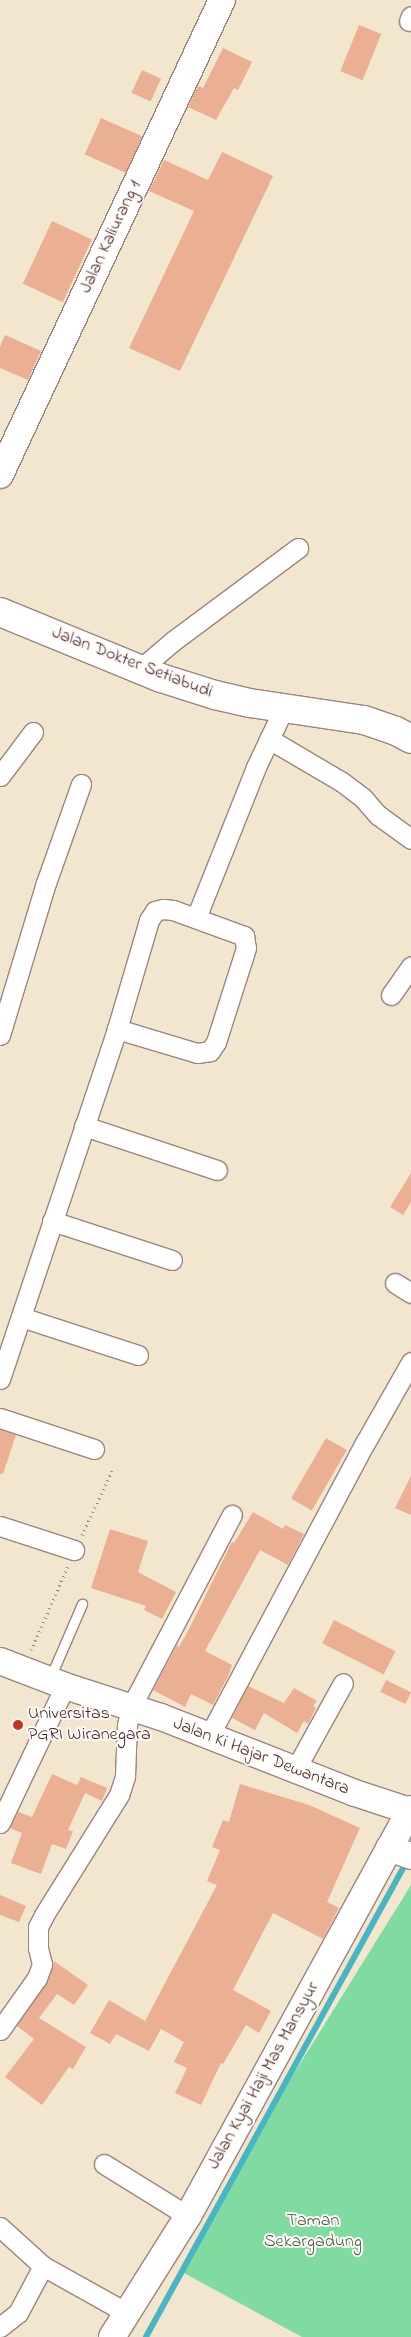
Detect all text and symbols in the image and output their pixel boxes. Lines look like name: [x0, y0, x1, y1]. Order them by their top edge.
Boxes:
street label: Jalan Kaliurang 1: [75, 177, 147, 297]
street label: Jalan Dokter Setiabudi: [49, 622, 215, 704]
place label: Universitas PGRI Wiranegara: [28, 1704, 151, 1746]
street label: Jalan Ki Hajar Dewantara: [170, 1713, 352, 1801]
marker: Universitas PGRI Wiranegara: [12, 1719, 24, 1731]
street label: Jalan Kyai Haji Mas Mansyur: [203, 1978, 325, 2174]
park label: Taman Sekargadung: [264, 2211, 362, 2254]

